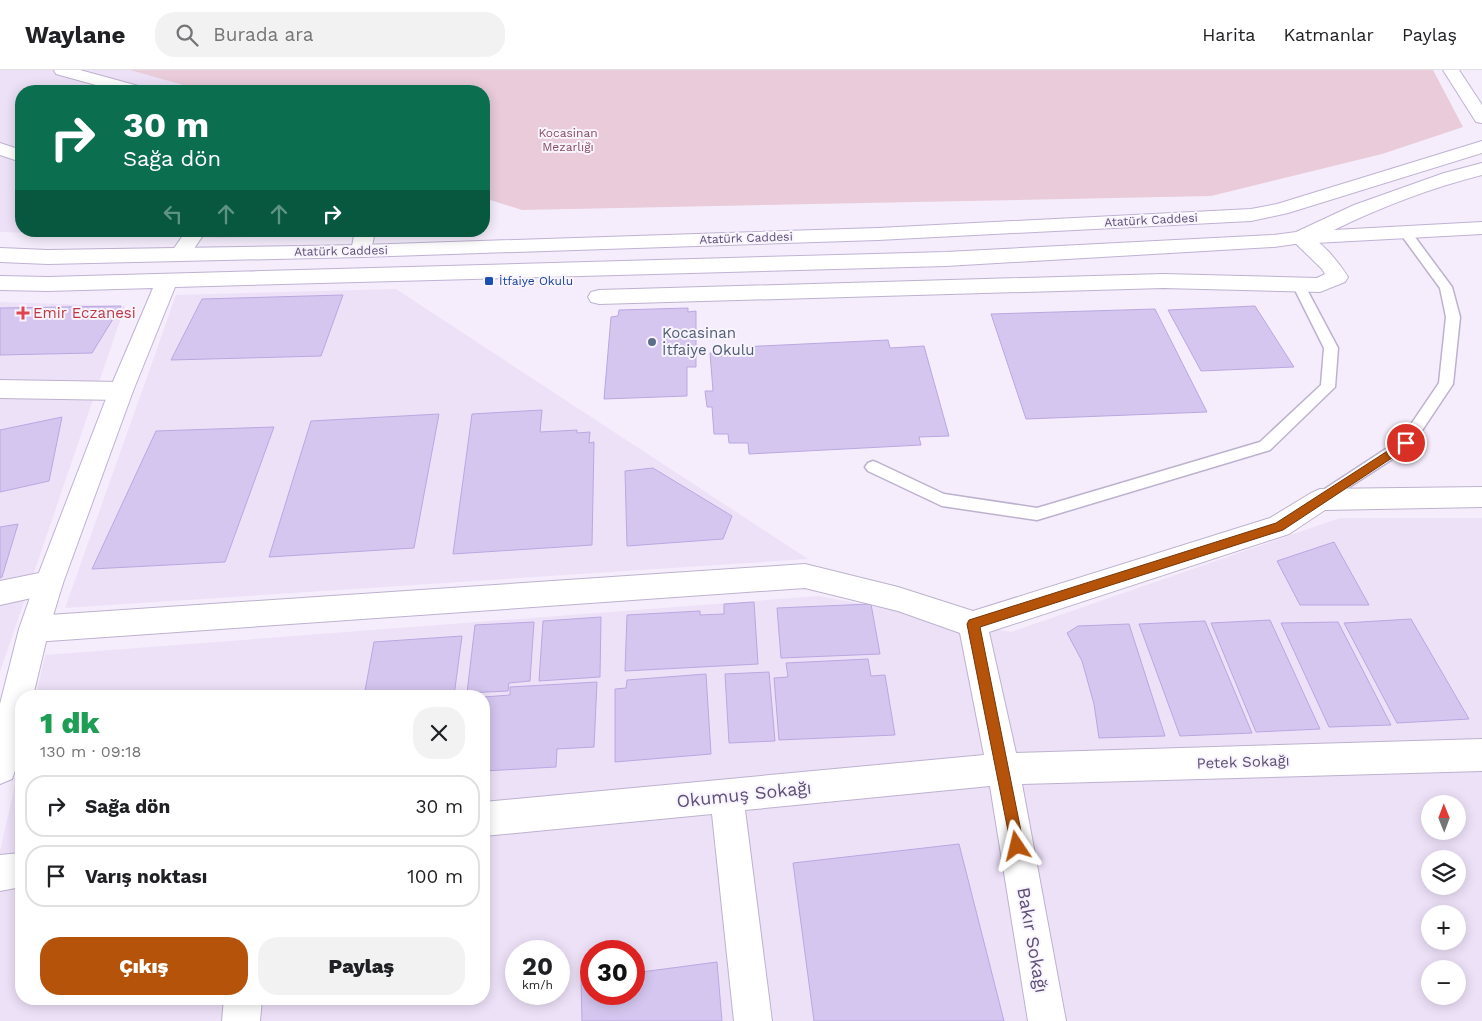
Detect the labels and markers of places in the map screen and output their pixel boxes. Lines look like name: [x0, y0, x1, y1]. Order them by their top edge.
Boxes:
place label: İtfaiye Okulu: [499, 274, 573, 288]
marker: İtfaiye Okulu: [483, 275, 495, 287]
place label: Emir Eczanesi: [33, 304, 136, 322]
marker: Emir Eczanesi: [17, 307, 29, 319]
place label: Kocasinan İtfaiye Okulu: [662, 324, 755, 359]
marker: Kocasinan İtfaiye Okulu: [646, 336, 658, 348]
pin: [1385, 422, 1427, 464]

